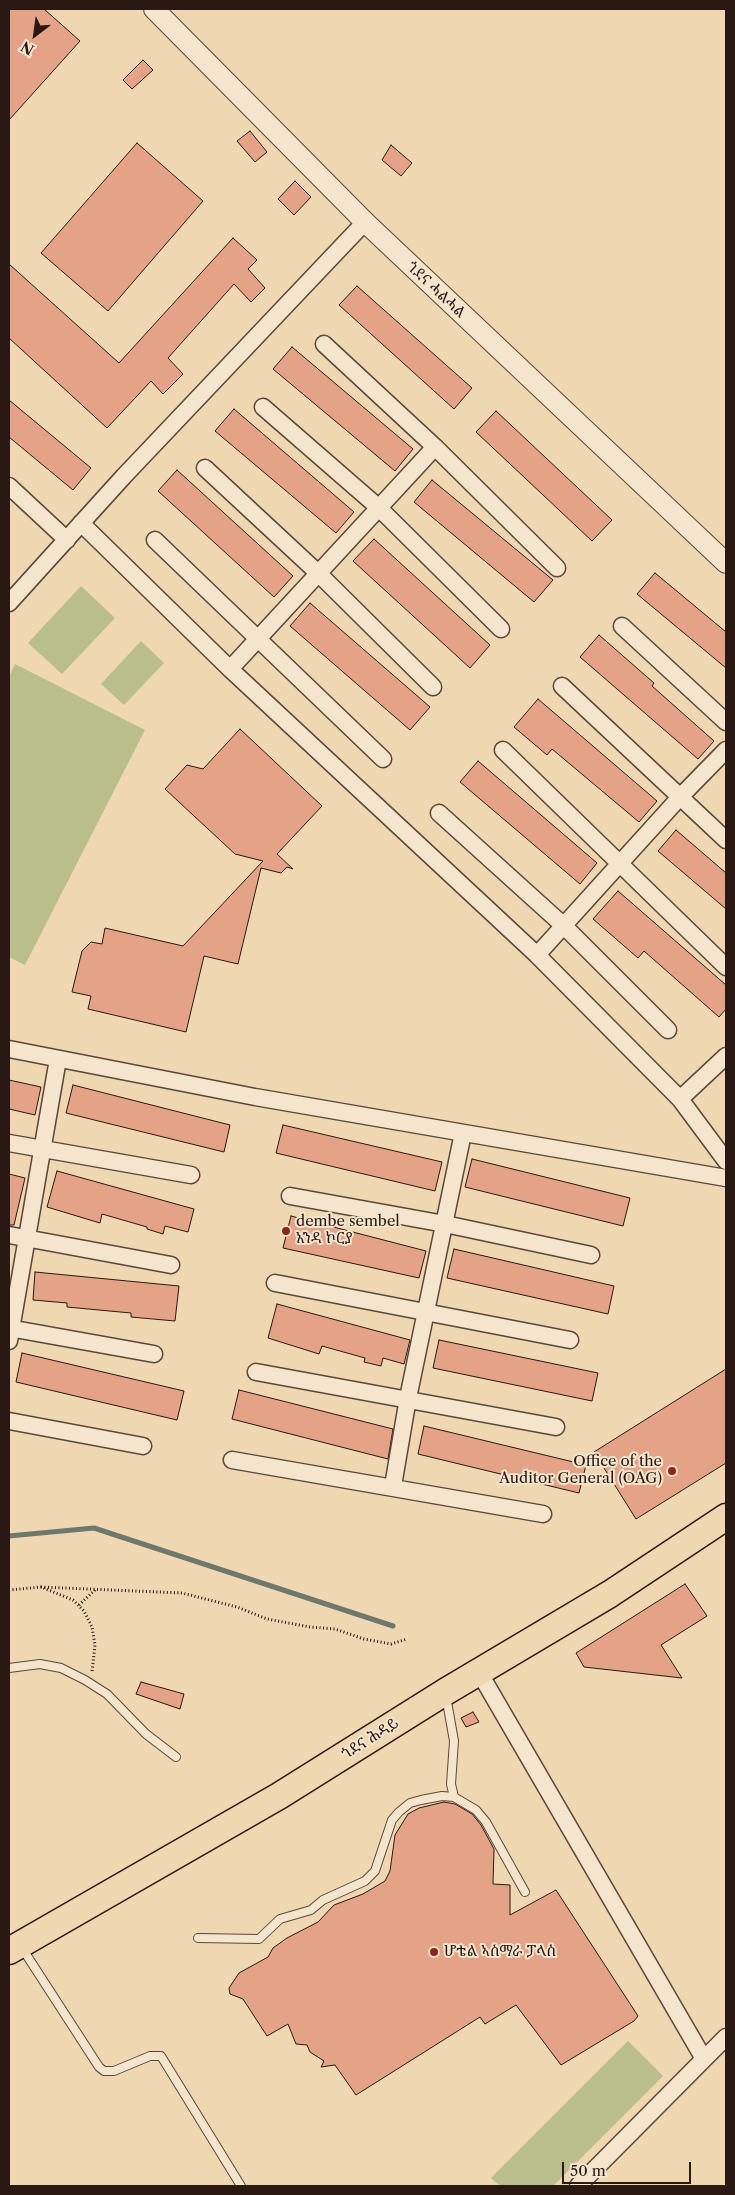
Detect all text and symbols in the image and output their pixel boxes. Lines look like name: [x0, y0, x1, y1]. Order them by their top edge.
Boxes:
north arrow: [10, 10, 60, 60]
text: N: [18, 37, 37, 59]
street label: ጎደና ሓልሓል: [403, 258, 469, 322]
place label: dembe sembel አንዳ ኮርያ: [296, 1213, 400, 1248]
marker: dembe sembel አንዳ ኮርያ: [280, 1225, 292, 1237]
place label: Office of the Auditor General (OAG): [499, 1453, 662, 1488]
marker: Office of the Auditor General (OAG): [666, 1465, 678, 1477]
street label: ጎደና ሕዳይ: [338, 1715, 402, 1763]
place label: ሆቴል ኣስማራ ፓላስ: [444, 1943, 556, 1961]
marker: ሆቴል ኣስማራ ፓላስ: [428, 1946, 440, 1958]
scale bar: [565, 2152, 694, 2184]
text: 50 m: [570, 2161, 606, 2180]

